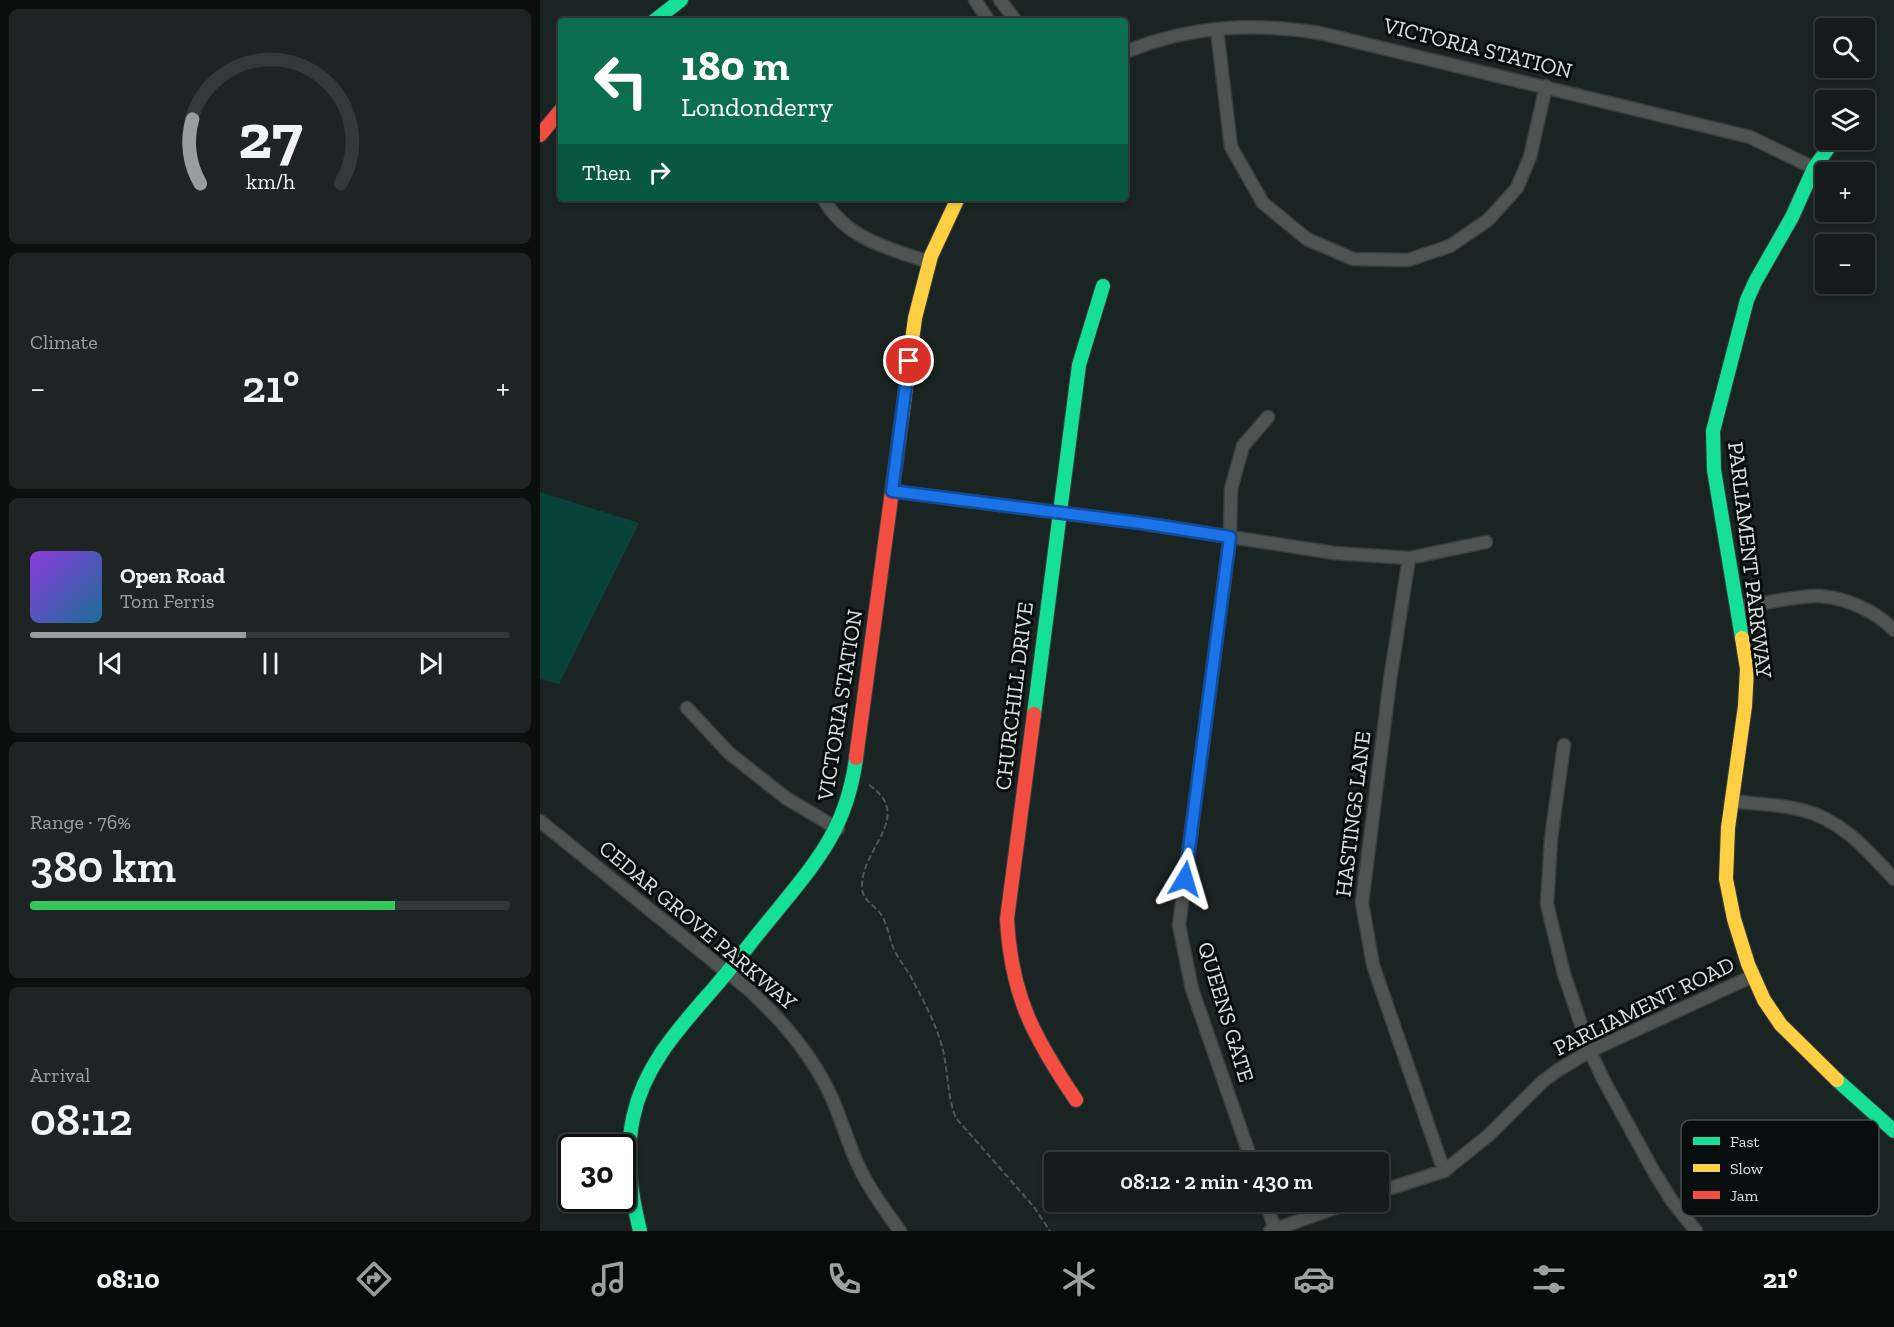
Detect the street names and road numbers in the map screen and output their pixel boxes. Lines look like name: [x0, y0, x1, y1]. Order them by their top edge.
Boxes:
street label: VICTORIA STATION: [1380, 11, 1575, 84]
street label: PARLIAMENT PARKWAY: [1722, 440, 1778, 680]
street label: CHURCHILL DRIVE: [989, 600, 1039, 792]
street label: VICTORIA STATION: [811, 607, 868, 804]
street label: HASTINGS LANE: [1329, 730, 1377, 898]
street label: CEDAR GROVE PARKWAY: [594, 834, 803, 1016]
street label: QUEENS GATE: [1192, 939, 1260, 1085]
street label: PARLIAMENT ROAD: [1549, 950, 1739, 1062]

